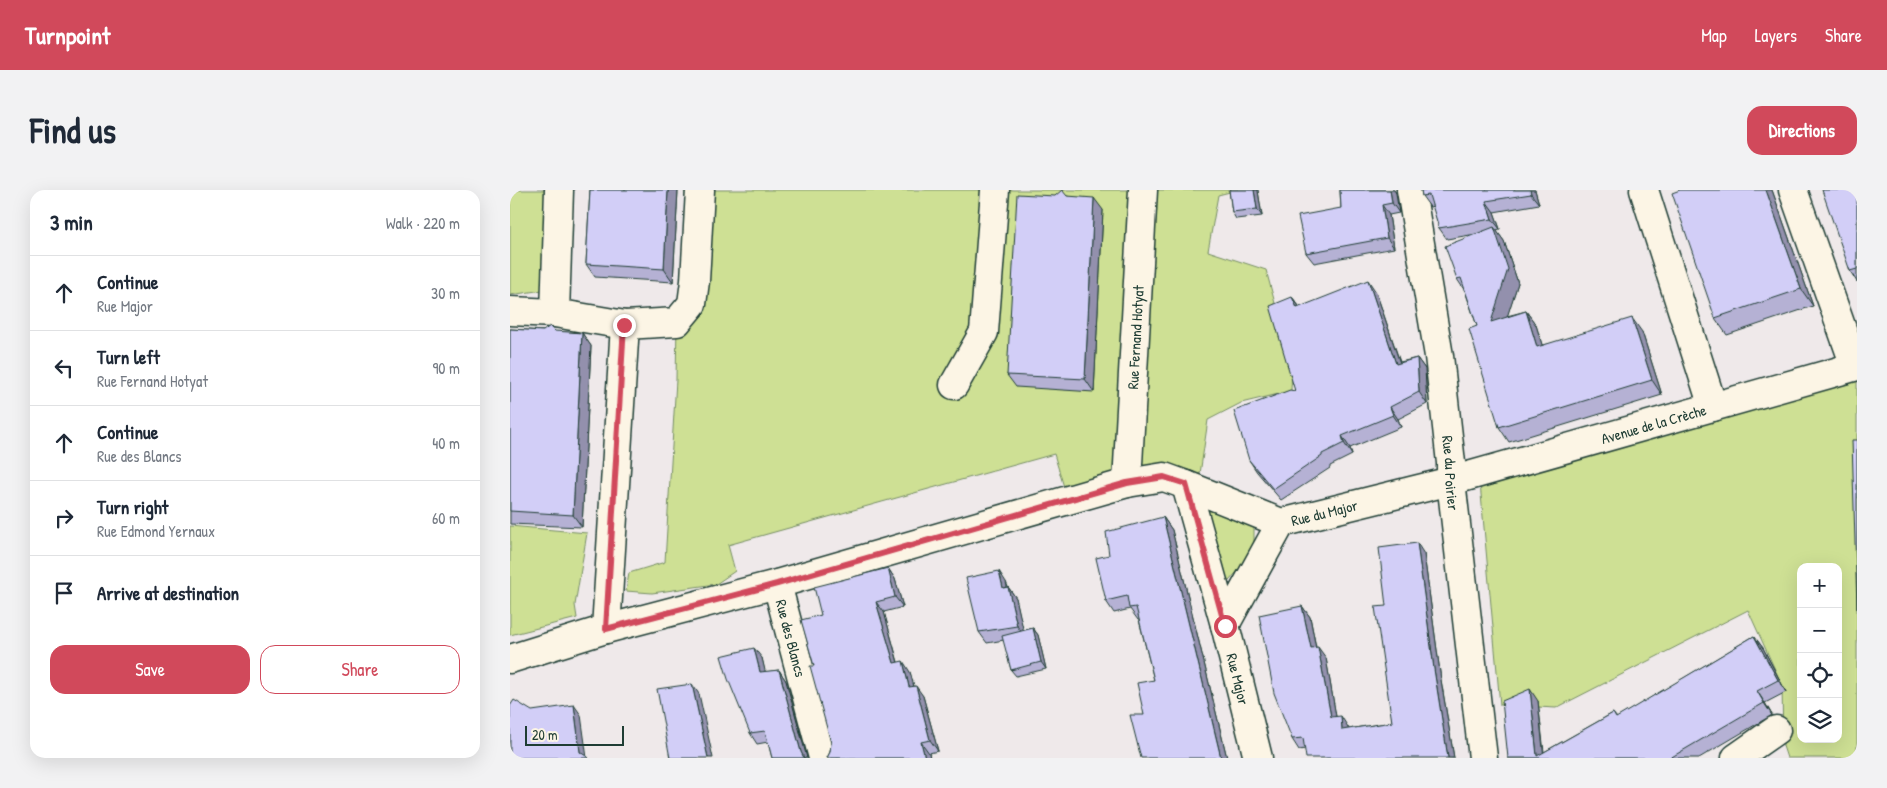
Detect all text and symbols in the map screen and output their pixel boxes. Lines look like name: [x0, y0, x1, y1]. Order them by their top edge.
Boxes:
text: Turnpoint: [25, 19, 110, 51]
text: Map: [1701, 23, 1727, 48]
text: Layers: [1755, 23, 1797, 48]
text: Share: [1825, 23, 1862, 48]
button: Directions: [1747, 106, 1857, 155]
text: Find us: [30, 107, 116, 154]
text: 3 min: [50, 208, 93, 237]
text: Walk · 220 m: [386, 212, 460, 234]
text: Continue: [97, 269, 158, 295]
icon: ahead: [50, 279, 78, 307]
text: 30 m: [431, 282, 460, 304]
street label: Rue Fernand Hotyat: [1122, 284, 1148, 390]
text: Rue Major: [97, 295, 153, 317]
route end: [613, 314, 636, 337]
text: Turn left: [97, 344, 160, 370]
icon: left: [50, 354, 78, 382]
text: 90 m: [432, 357, 460, 379]
text: Rue Fernand Hotyat: [97, 370, 208, 392]
street label: Avenue de la Crèche: [1599, 399, 1709, 448]
text: Continue: [97, 419, 158, 445]
icon: ahead: [50, 429, 78, 457]
text: 40 m: [432, 432, 460, 454]
street label: Rue du Poirier: [1437, 434, 1465, 512]
text: Rue des Blancs: [97, 445, 181, 467]
text: Turn right: [97, 494, 168, 520]
street label: Rue du Major: [1289, 494, 1360, 531]
icon: right: [50, 504, 78, 532]
text: 60 m: [432, 507, 460, 529]
text: Rue Edmond Yernaux: [97, 520, 215, 542]
map controls: [1797, 563, 1842, 743]
button: +: [1797, 563, 1842, 608]
icon: arrive: [50, 579, 78, 607]
text: Arrive at destination: [97, 580, 239, 606]
street label: Rue des Blancs: [771, 597, 812, 679]
button: −: [1797, 608, 1842, 653]
route start: [1214, 615, 1237, 638]
button: Save: [50, 645, 250, 694]
button: Share: [260, 645, 460, 694]
street label: Rue Major: [1222, 651, 1255, 707]
button: locate: [1797, 653, 1842, 698]
button: layers: [1797, 698, 1842, 743]
scale bar: [525, 723, 624, 746]
text: 20 m: [532, 725, 558, 744]

